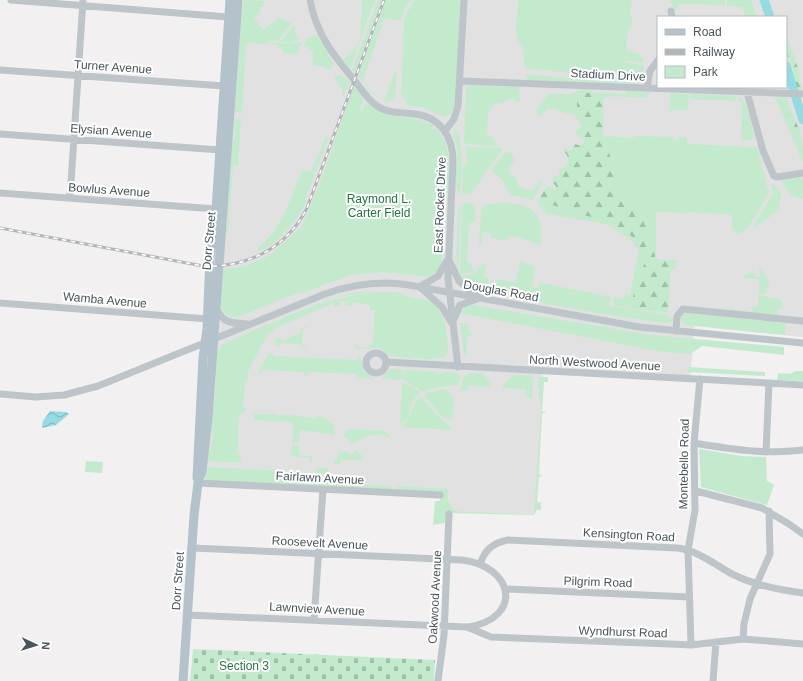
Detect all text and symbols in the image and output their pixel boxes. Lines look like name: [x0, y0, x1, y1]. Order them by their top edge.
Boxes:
legend: [657, 16, 787, 88]
text: Road: [693, 25, 722, 39]
text: Railway: [693, 45, 735, 59]
street label: Turner Avenue: [74, 57, 153, 77]
text: Park: [693, 65, 719, 79]
street label: Stadium Drive: [570, 66, 646, 84]
street label: Elysian Avenue: [70, 121, 153, 141]
street label: East Rocket Drive: [431, 156, 449, 253]
street label: Bowlus Avenue: [68, 180, 151, 200]
park label: Raymond L. Carter Field: [347, 192, 411, 220]
street label: Dorr Street: [199, 211, 219, 271]
street label: Douglas Road: [462, 278, 540, 304]
street label: Wamba Avenue: [63, 289, 148, 311]
street label: North Westwood Avenue: [529, 353, 661, 373]
street label: Montebello Road: [676, 419, 692, 509]
street label: Fairlawn Avenue: [275, 469, 365, 487]
street label: Kensington Road: [583, 526, 675, 544]
street label: Roosevelt Avenue: [271, 533, 369, 553]
street label: Oakwood Avenue: [426, 549, 444, 644]
street label: Dorr Street: [169, 551, 187, 611]
street label: Pilgrim Road: [563, 574, 633, 590]
street label: Lawnview Avenue: [269, 600, 366, 619]
street label: Wyndhurst Road: [578, 623, 668, 641]
north arrow: [16, 625, 56, 665]
text: N: [40, 641, 52, 650]
park label: Section 3: [219, 659, 269, 673]

